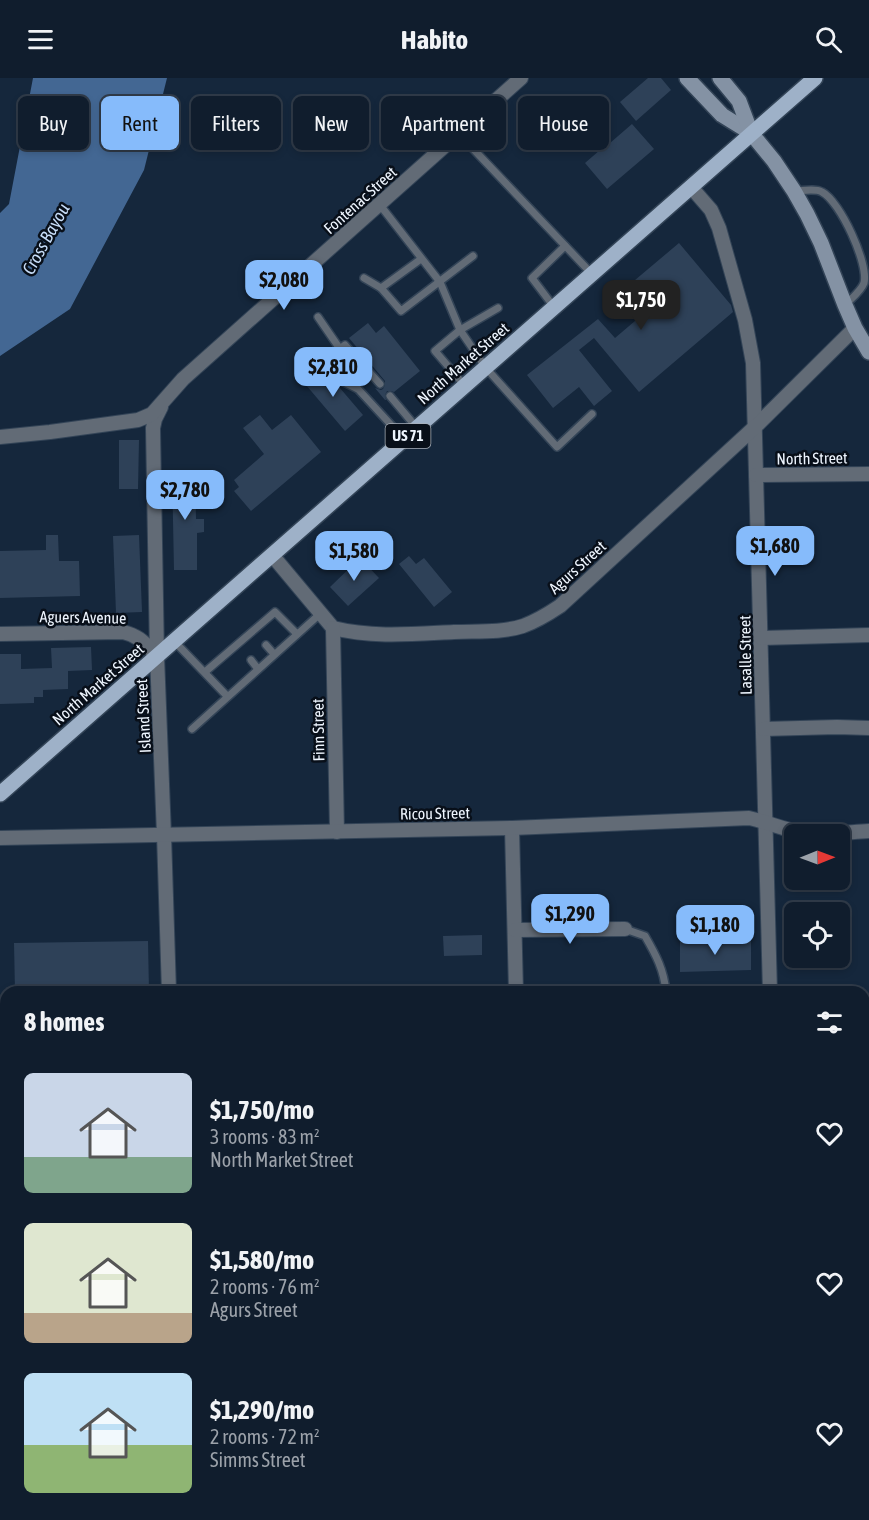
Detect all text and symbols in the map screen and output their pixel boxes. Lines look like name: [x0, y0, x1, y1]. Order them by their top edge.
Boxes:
icon: menu: [24, 23, 57, 56]
icon: search: [812, 23, 845, 56]
text: Habito: [401, 24, 468, 55]
chip: Buy: [18, 96, 89, 150]
chip: Rent: [101, 96, 179, 150]
chip: Filters: [191, 96, 281, 150]
chip: New: [293, 96, 369, 150]
chip: Apartment: [381, 96, 506, 150]
chip: House: [518, 96, 609, 150]
street label: Fontenac Street: [320, 162, 400, 237]
water label: Cross Bayou: [18, 199, 74, 278]
pin: $2,080: [235, 260, 333, 311]
text: $2,080: [259, 268, 309, 291]
pin: $1,750: [592, 280, 690, 331]
text: $1,750: [616, 288, 666, 311]
street label: North Market Street: [414, 318, 513, 407]
pin: $2,810: [284, 347, 382, 398]
text: $2,810: [308, 355, 358, 378]
road number: US 71: [386, 424, 430, 448]
street label: North Street: [776, 448, 848, 468]
pin: $2,780: [136, 470, 234, 521]
text: $2,780: [160, 478, 210, 501]
pin: $1,680: [726, 526, 824, 577]
pin: $1,580: [305, 531, 403, 582]
text: $1,680: [750, 534, 800, 557]
street label: Agurs Street: [545, 537, 610, 598]
text: $1,580: [329, 539, 379, 562]
street label: Aguers Avenue: [40, 607, 126, 628]
street label: Lasalle Street: [735, 615, 755, 695]
street label: North Market Street: [49, 639, 148, 728]
street label: Island Street: [132, 678, 154, 753]
street label: Finn Street: [308, 698, 328, 762]
street label: Ricou Street: [400, 803, 471, 823]
north arrow: [784, 824, 850, 890]
map controls: [784, 824, 850, 968]
pin: $1,290: [521, 894, 619, 945]
text: $1,290: [545, 902, 595, 925]
button: locate: [784, 902, 850, 968]
pin: $1,180: [666, 905, 764, 956]
text: $1,180: [690, 913, 740, 936]
icon: filters: [813, 1006, 846, 1039]
text: 8 homes: [24, 1007, 104, 1037]
text: $1,750/mo: [210, 1095, 314, 1125]
icon: home: [72, 1097, 144, 1169]
icon: heart: [813, 1117, 846, 1150]
text: 3 rooms · 83 m²: [210, 1125, 320, 1148]
text: North Market Street: [210, 1148, 354, 1171]
text: $1,580/mo: [210, 1245, 314, 1275]
icon: home: [72, 1247, 144, 1319]
icon: heart: [813, 1267, 846, 1300]
text: 2 rooms · 76 m²: [210, 1275, 320, 1298]
text: Agurs Street: [210, 1298, 298, 1321]
text: $1,290/mo: [210, 1395, 314, 1425]
icon: home: [72, 1397, 144, 1469]
icon: heart: [813, 1417, 846, 1450]
text: 2 rooms · 72 m²: [210, 1425, 320, 1448]
text: Simms Street: [210, 1448, 305, 1471]

